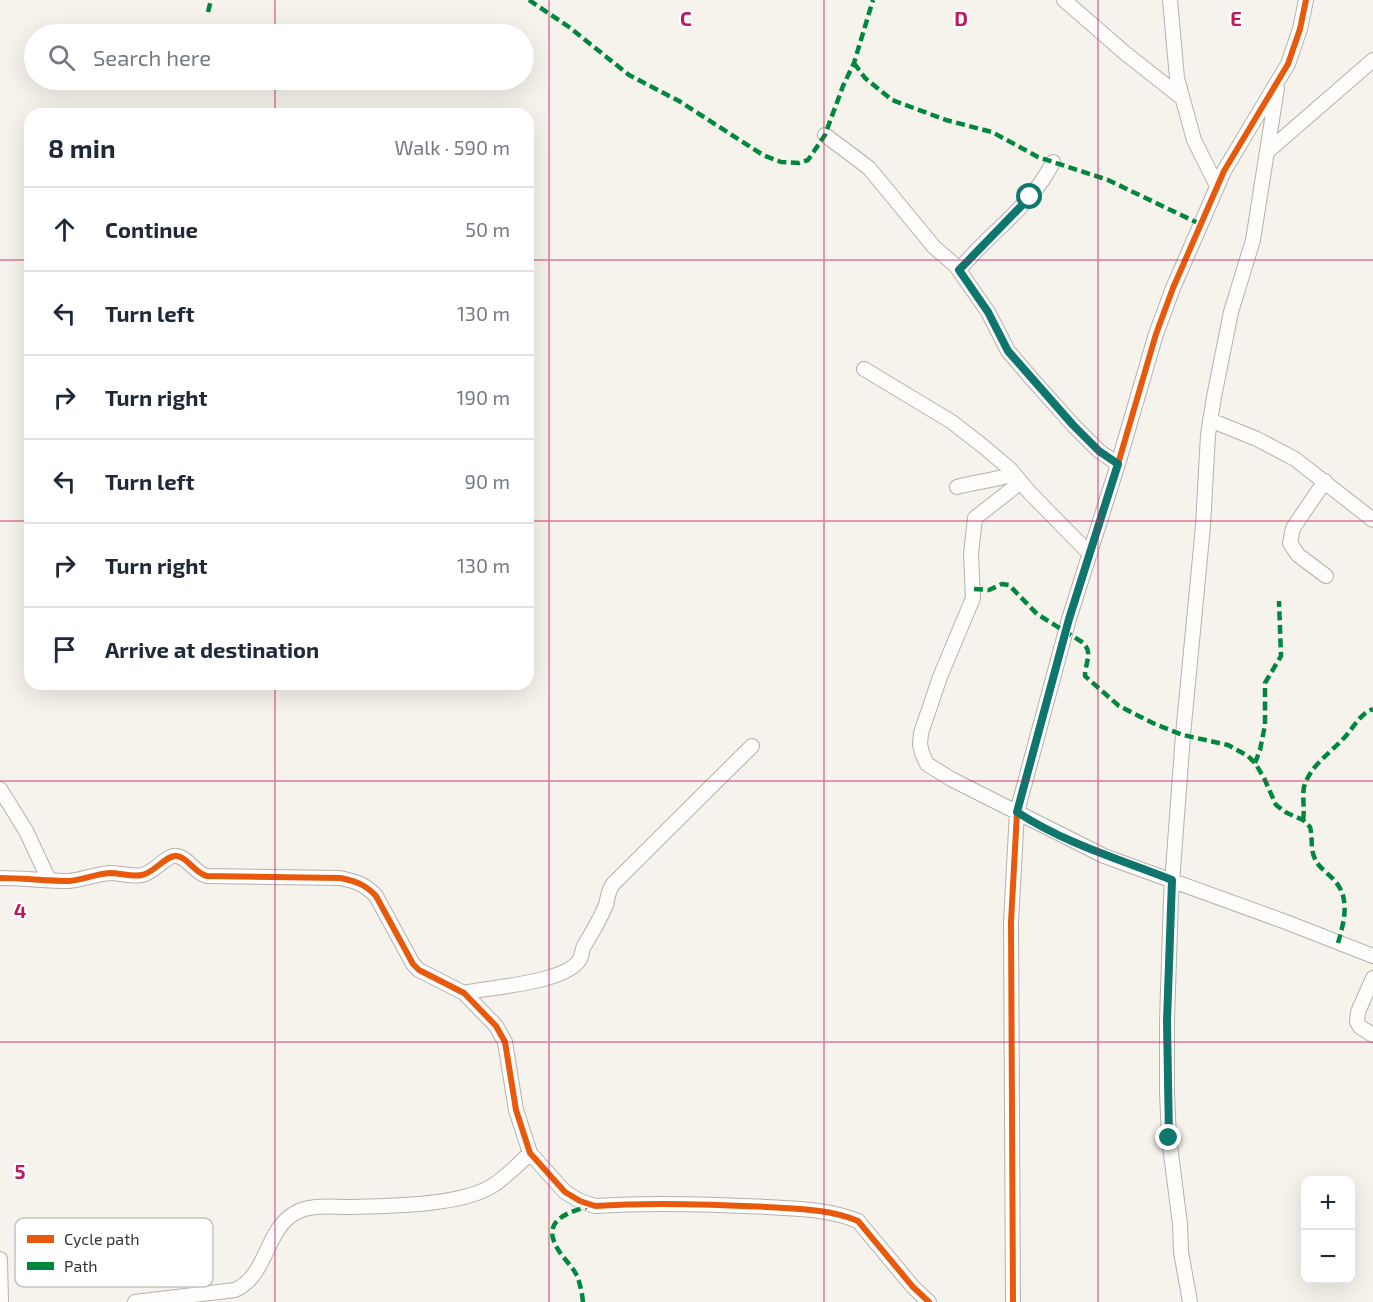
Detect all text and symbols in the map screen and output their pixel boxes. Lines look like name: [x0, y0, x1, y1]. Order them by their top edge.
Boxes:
text: C: [680, 6, 692, 30]
text: D: [954, 6, 968, 30]
text: E: [1230, 6, 1242, 30]
search box: [24, 24, 534, 90]
icon: search: [45, 41, 78, 74]
text: Search here: [93, 44, 211, 70]
text: 8 min: [48, 132, 116, 163]
text: Walk · 590 m: [395, 135, 510, 159]
route start: [1016, 183, 1042, 209]
icon: ahead: [48, 213, 81, 246]
text: Continue: [105, 216, 198, 242]
text: 50 m: [465, 217, 510, 241]
icon: left: [48, 297, 81, 330]
text: Turn left: [105, 300, 194, 326]
text: 130 m: [457, 301, 510, 325]
icon: right: [48, 381, 81, 414]
text: Turn right: [105, 384, 207, 410]
text: 190 m: [457, 385, 510, 409]
icon: left: [48, 465, 81, 498]
text: Turn left: [105, 468, 194, 494]
text: 90 m: [465, 469, 510, 493]
icon: right: [48, 549, 81, 582]
text: Turn right: [105, 552, 207, 578]
text: 130 m: [457, 553, 510, 577]
icon: arrive: [48, 633, 81, 666]
text: Arrive at destination: [105, 636, 319, 662]
text: 4: [14, 898, 27, 922]
route end: [1155, 1124, 1181, 1150]
text: 5: [14, 1159, 26, 1183]
map controls: [1301, 1176, 1355, 1284]
button: +: [1301, 1176, 1355, 1230]
legend: [15, 1218, 213, 1287]
text: Cycle path: [64, 1229, 140, 1248]
button: −: [1301, 1230, 1355, 1284]
text: Path: [64, 1256, 98, 1275]

